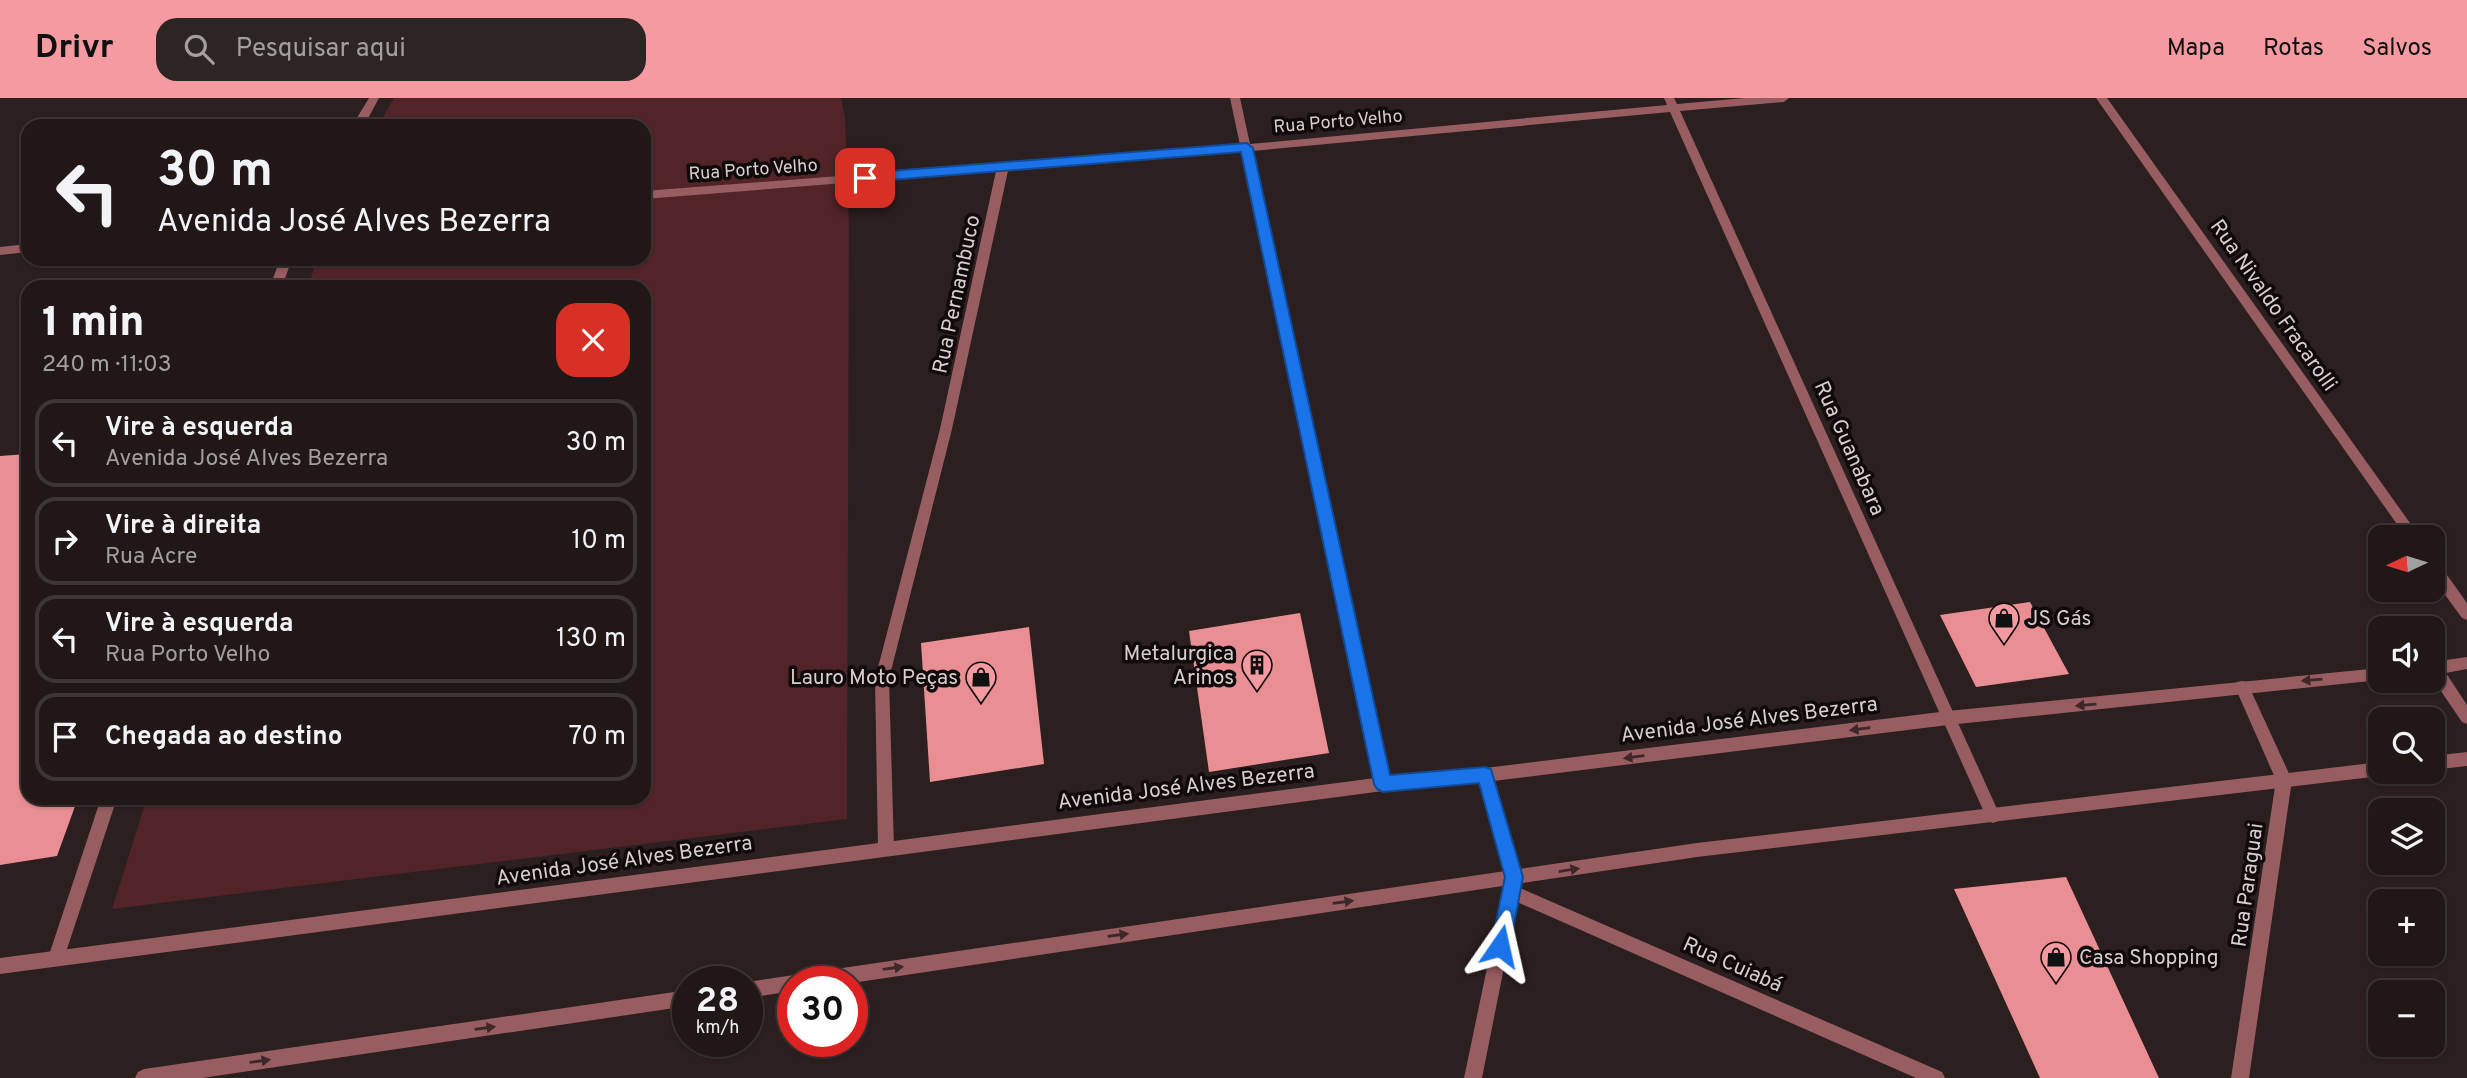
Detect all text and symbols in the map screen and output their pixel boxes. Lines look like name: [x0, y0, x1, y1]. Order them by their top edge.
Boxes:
search box: [156, 18, 646, 81]
text: Drivr: [35, 28, 114, 70]
icon: search: [180, 30, 218, 68]
text: Pesquisar aqui: [236, 33, 406, 66]
text: Mapa: [2167, 34, 2225, 64]
text: Rotas: [2263, 34, 2324, 64]
text: Salvos: [2362, 34, 2432, 64]
street label: Rua Porto Velho: [1273, 105, 1404, 140]
text: 30 m: [157, 142, 273, 204]
icon: left: [42, 147, 133, 238]
pin: [835, 148, 895, 208]
street label: Rua Porto Velho: [688, 155, 818, 186]
icon: arrive: [846, 159, 884, 197]
text: Avenida José Alves Bezerra: [157, 203, 551, 243]
street label: Rua Pernambuco: [927, 213, 987, 376]
street label: Rua Nivaldo Fracarolli: [2203, 215, 2342, 397]
text: 1 min: [42, 298, 145, 351]
button: close: [556, 303, 630, 377]
text: 240 m · 11:03: [42, 351, 172, 380]
street label: Rua Guanabara: [1807, 377, 1890, 520]
text: Vire à esquerda: [105, 412, 293, 445]
icon: left: [46, 424, 84, 462]
text: 30 m: [566, 427, 626, 460]
text: Avenida José Alves Bezerra: [105, 445, 388, 474]
text: Vire à direita: [105, 510, 261, 543]
icon: right: [46, 522, 84, 560]
text: 10 m: [571, 525, 626, 558]
north arrow: [2368, 525, 2445, 602]
map controls: [2368, 525, 2445, 1057]
text: Rua Acre: [105, 543, 197, 572]
shop icon: JS Gás: [1987, 601, 2021, 645]
place label: JS Gás: [2027, 606, 2091, 633]
text: Vire à esquerda: [105, 608, 293, 641]
button: sound: [2368, 616, 2445, 693]
icon: left: [46, 620, 84, 658]
text: 130 m: [556, 623, 626, 656]
text: Rua Porto Velho: [105, 641, 270, 670]
place label: Metalurgica Arinos: [1124, 641, 1234, 692]
building icon: Metalurgica Arinos: [1240, 648, 1274, 692]
shop icon: Lauro Moto Peças: [964, 660, 998, 704]
place label: Lauro Moto Peças: [790, 665, 958, 692]
one-way arrow: [2301, 675, 2323, 686]
street label: Avenida José Alves Bezerra: [1619, 691, 1879, 750]
one-way arrow: [2075, 699, 2097, 710]
button: search: [2368, 707, 2445, 784]
icon: arrive: [46, 718, 84, 756]
text: Chegada ao destino: [105, 721, 342, 754]
text: 70 m: [568, 721, 626, 754]
one-way arrow: [1849, 723, 1871, 734]
one-way arrow: [1623, 751, 1645, 762]
street label: Avenida José Alves Bezerra: [1056, 758, 1316, 817]
button: layers: [2368, 798, 2445, 875]
street label: Rua Paraguai: [2226, 821, 2271, 949]
street label: Avenida José Alves Bezerra: [494, 830, 754, 893]
one-way arrow: [1558, 864, 1580, 875]
button: +: [2368, 889, 2445, 966]
one-way arrow: [1333, 897, 1355, 908]
position arrow: [1463, 909, 1537, 983]
one-way arrow: [1107, 930, 1129, 941]
street label: Rua Cuiabá: [1678, 931, 1786, 999]
shop icon: Casa Shopping: [2039, 940, 2073, 984]
place label: Casa Shopping: [2079, 945, 2219, 972]
one-way arrow: [882, 963, 904, 974]
speed limit sign: 30: [777, 966, 868, 1057]
text: 28: [696, 980, 739, 1024]
button: −: [2368, 980, 2445, 1057]
text: km/h: [696, 1017, 739, 1040]
one-way arrow: [474, 1022, 496, 1033]
one-way arrow: [249, 1055, 271, 1066]

